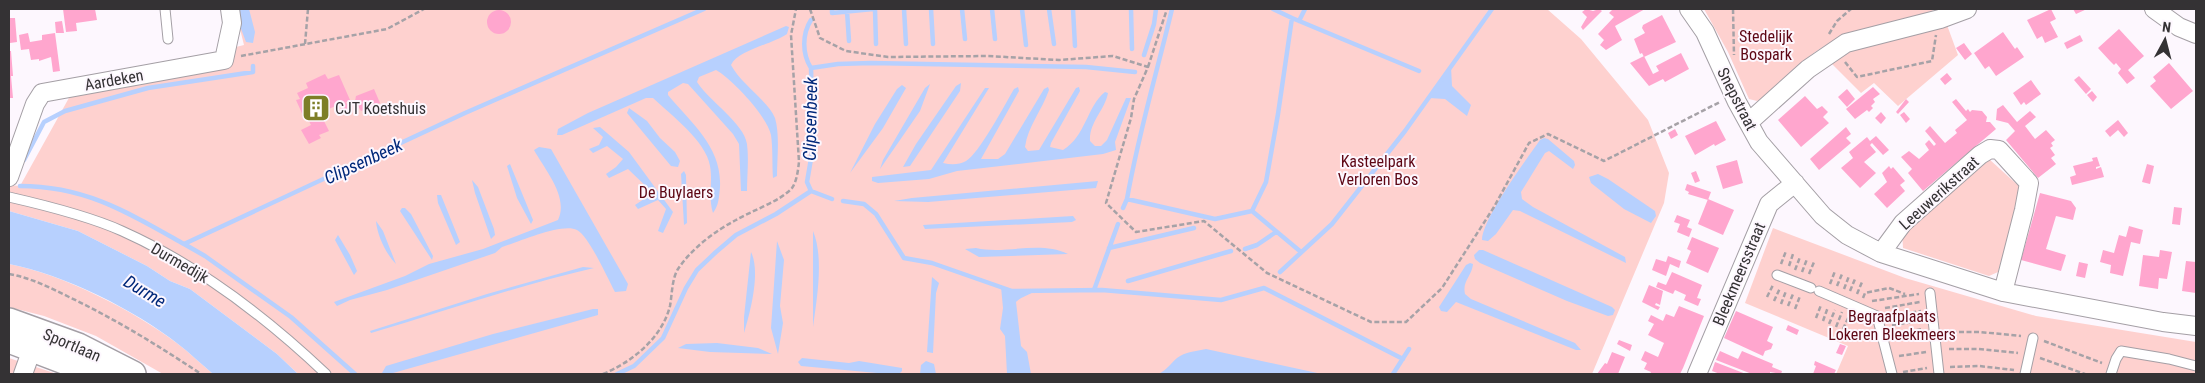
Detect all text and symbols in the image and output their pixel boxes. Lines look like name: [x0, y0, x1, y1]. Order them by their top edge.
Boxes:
north arrow: [2140, 15, 2190, 65]
text: N: [2161, 19, 2172, 36]
park label: Stedelijk Bospark: [1739, 27, 1794, 64]
street label: Snepstraat: [1713, 64, 1761, 134]
street label: Aardeken: [83, 65, 145, 95]
water label: Clipsenbeek: [799, 76, 821, 161]
building icon: CJT Koetshuis: [301, 93, 331, 123]
place label: CJT Koetshuis: [335, 99, 426, 118]
water label: Clipsenbeek: [321, 133, 407, 188]
park label: Kasteelpark Verloren Bos: [1338, 152, 1418, 189]
street label: Leeuwerikstraat: [1895, 152, 1983, 234]
park label: De Buylaers: [639, 183, 713, 202]
street label: Bleekmeersstraat: [1709, 219, 1769, 329]
street label: Durmedijk: [148, 239, 213, 288]
water label: Durme: [120, 270, 170, 312]
park label: Begraafplaats Lokeren Bleekmeers: [1828, 307, 1956, 344]
street label: Sportlaan: [40, 324, 104, 366]

